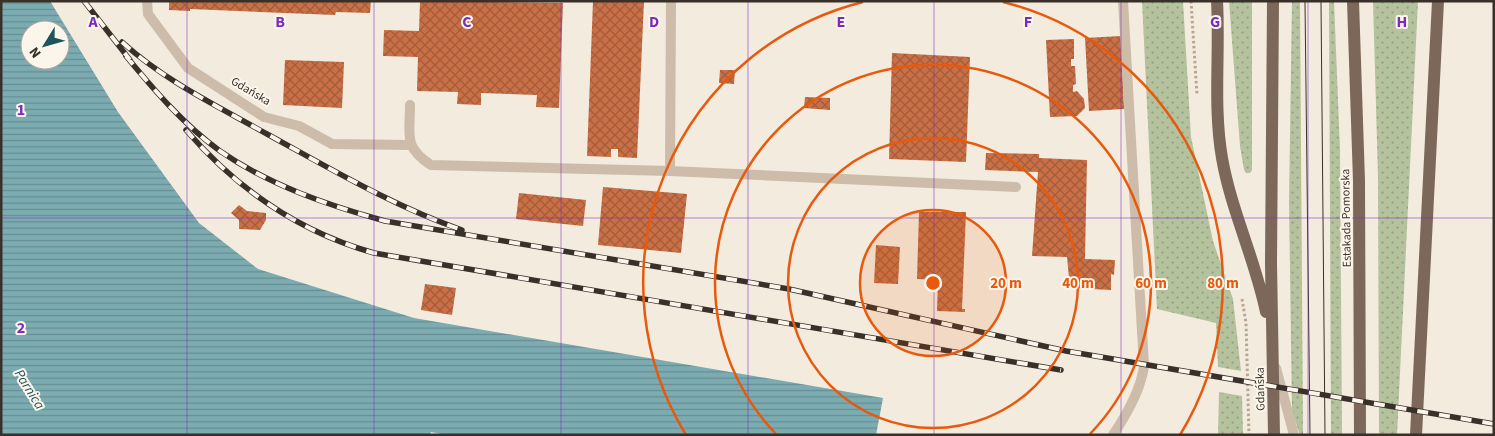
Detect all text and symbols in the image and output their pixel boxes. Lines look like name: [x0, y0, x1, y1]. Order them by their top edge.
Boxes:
text: A: [87, 11, 98, 33]
text: B: [275, 11, 285, 33]
text: C: [462, 11, 472, 33]
text: D: [649, 11, 659, 33]
text: E: [837, 11, 845, 33]
text: F: [1024, 11, 1032, 33]
text: G: [1210, 11, 1220, 33]
text: H: [1397, 11, 1407, 33]
north arrow: [20, 20, 70, 70]
text: N: [25, 42, 46, 62]
street label: Gdańska: [228, 73, 274, 110]
text: 1: [17, 99, 25, 121]
street label: Estakada Pomorska: [1337, 169, 1356, 267]
text: 20 m: [990, 273, 1022, 294]
text: 40 m: [1062, 273, 1094, 294]
text: 60 m: [1135, 273, 1167, 294]
text: 80 m: [1207, 273, 1239, 294]
centre of rings: [924, 274, 942, 292]
text: 2: [17, 317, 25, 339]
water label: Parnica: [9, 366, 50, 414]
street label: Gdańska: [1252, 367, 1269, 411]

